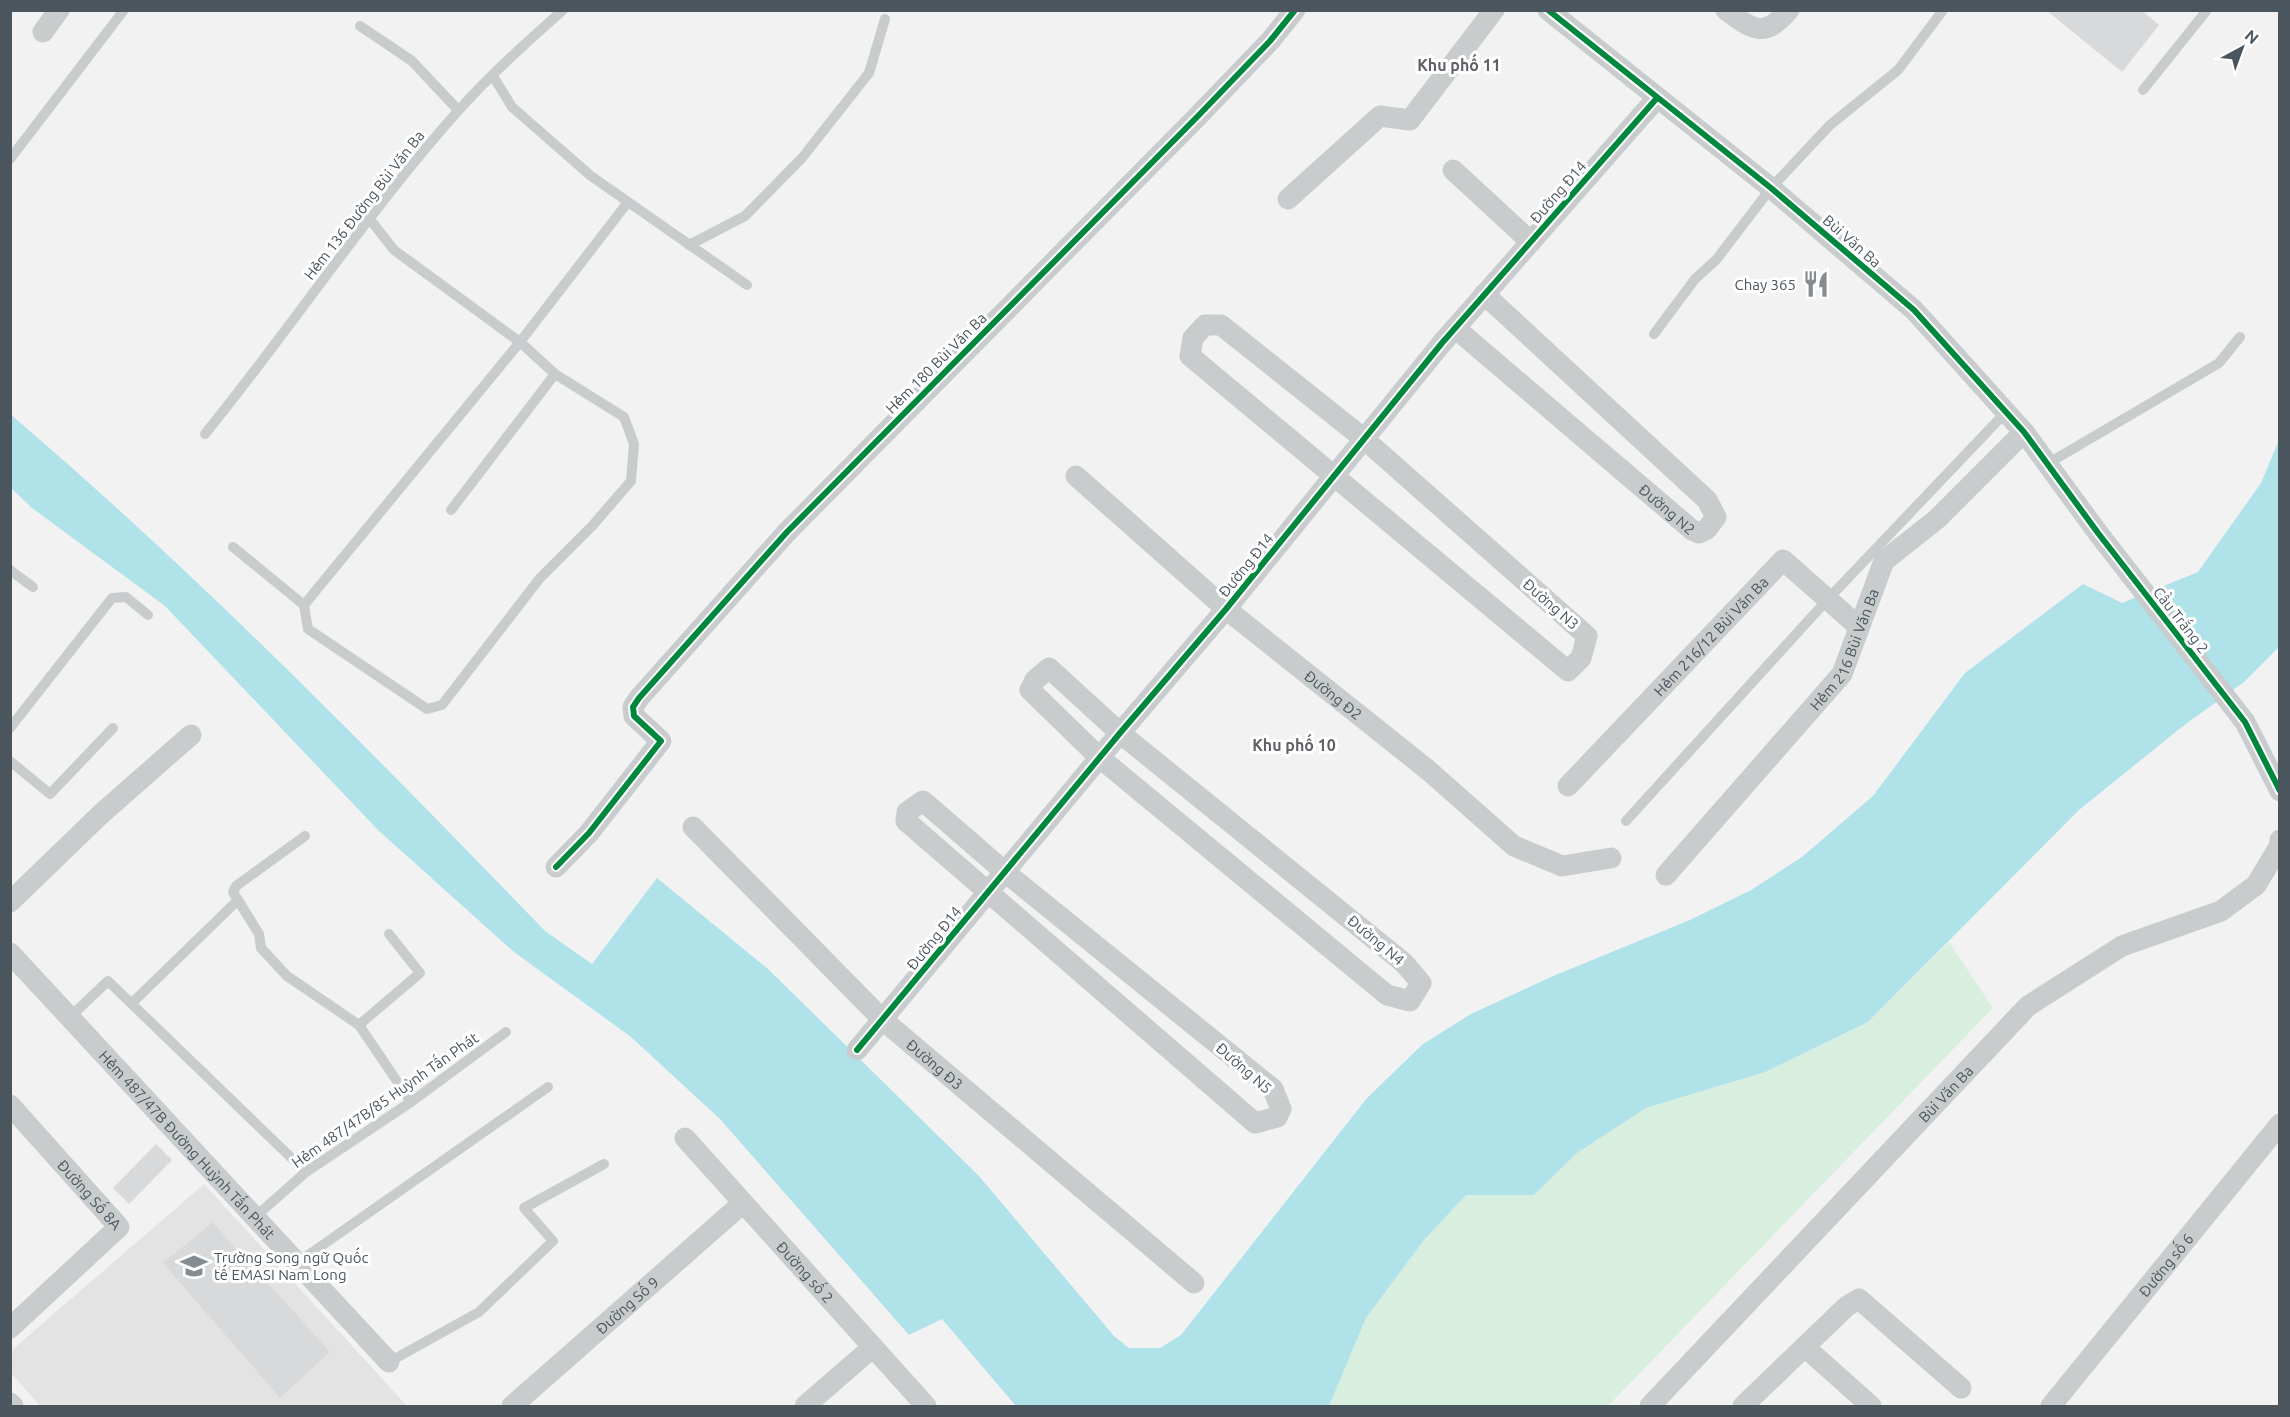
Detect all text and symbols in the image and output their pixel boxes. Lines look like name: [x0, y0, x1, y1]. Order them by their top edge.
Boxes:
north arrow: [2212, 18, 2272, 78]
text: N: [2241, 26, 2262, 47]
district label: Khu phố 11: [1417, 53, 1501, 74]
street label: Hẻm 136 Đường Bùi Văn Ba: [301, 127, 427, 283]
street label: Đường Đ14: [1526, 157, 1590, 227]
street label: Bùi Văn Ba: [1819, 211, 1885, 271]
restaurant icon: Chay 365: [1801, 269, 1831, 299]
place label: Chay 365: [1734, 276, 1796, 293]
street label: Hẻm 180 Bùi Văn Ba: [882, 309, 990, 417]
street label: Đường N2: [1636, 480, 1699, 538]
street label: Đường Đ14: [1215, 530, 1277, 600]
street label: Hẻm 216/12 Bùi Văn Ba: [1650, 573, 1771, 699]
street label: Đường N3: [1520, 575, 1582, 633]
street label: Cầu Trắng 2: [2150, 583, 2213, 656]
street label: Hẻm 216 Bùi Văn Ba: [1806, 586, 1882, 713]
street label: Đường Đ2: [1301, 667, 1366, 723]
district label: Khu phố 10: [1252, 733, 1336, 754]
street label: Đường Đ14: [903, 903, 965, 973]
street label: Đường N4: [1344, 912, 1408, 968]
street label: Hẻm 487/47B/85 Huỳnh Tấn Phát: [288, 1027, 482, 1171]
street label: Đường Đ3: [903, 1035, 967, 1093]
street label: Đường N5: [1213, 1039, 1275, 1097]
street label: Hẻm 487/47B Đường Huỳnh Tấn Phát: [96, 1047, 279, 1242]
street label: Bùi Văn Ba: [1915, 1062, 1976, 1125]
street label: Đường Số 8A: [54, 1156, 126, 1233]
street label: Đường số 6: [2135, 1230, 2196, 1300]
street label: Đường số 2: [774, 1238, 837, 1306]
place label: Trường Song ngữ Quốc tế EMASI Nam Long: [214, 1247, 369, 1283]
school or university icon: Trường Song ngữ Quốc tế EMASI Nam Long: [179, 1251, 209, 1281]
street label: Đường Số 9: [592, 1273, 662, 1337]

